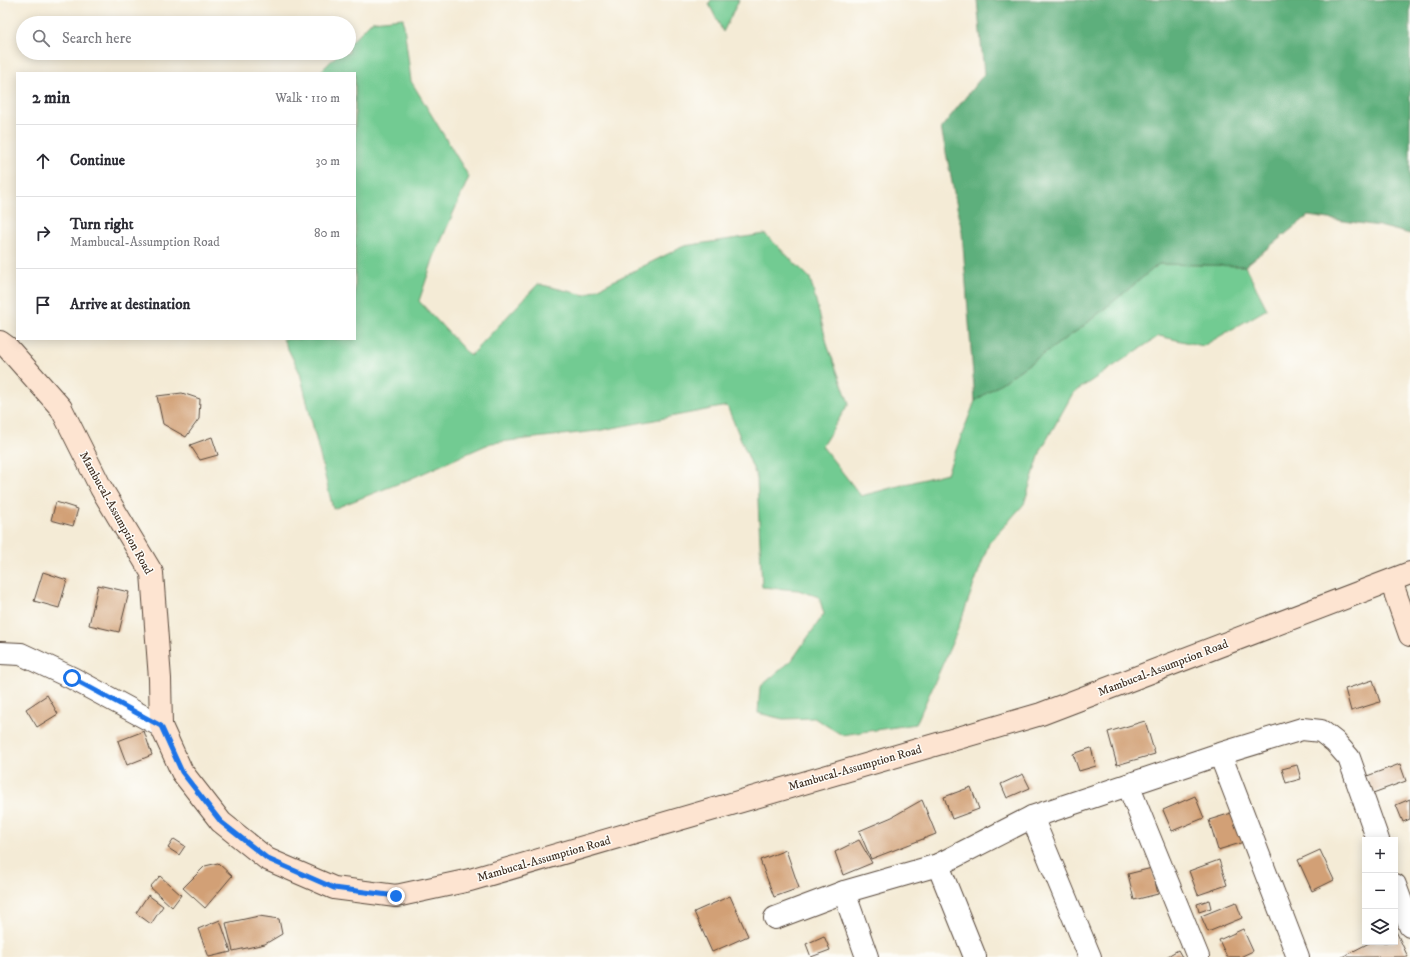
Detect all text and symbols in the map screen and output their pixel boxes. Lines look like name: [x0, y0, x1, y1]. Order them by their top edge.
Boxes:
search box: [16, 16, 356, 60]
icon: search: [30, 27, 52, 49]
text: Search here: [62, 29, 131, 48]
text: 2 min: [32, 87, 70, 109]
text: Walk · 110 m: [275, 90, 340, 106]
icon: ahead: [32, 150, 54, 172]
text: Continue: [70, 151, 125, 170]
text: 30 m: [316, 153, 340, 169]
text: Turn right: [70, 215, 133, 234]
icon: right: [32, 222, 54, 244]
text: 80 m: [314, 225, 340, 241]
text: Mambucal-Assumption Road: [70, 234, 220, 250]
icon: arrive: [32, 294, 54, 316]
text: Arrive at destination: [70, 295, 190, 314]
street label: Mambucal-Assumption Road: [76, 449, 156, 577]
street label: Mambucal-Assumption Road: [1096, 636, 1230, 700]
route start: [63, 669, 81, 687]
street label: Mambucal-Assumption Road: [787, 742, 923, 794]
street label: Mambucal-Assumption Road: [476, 833, 612, 885]
map controls: [1362, 837, 1398, 945]
button: +: [1362, 837, 1398, 873]
button: −: [1362, 873, 1398, 909]
route end: [387, 887, 405, 905]
button: layers: [1362, 909, 1398, 945]

